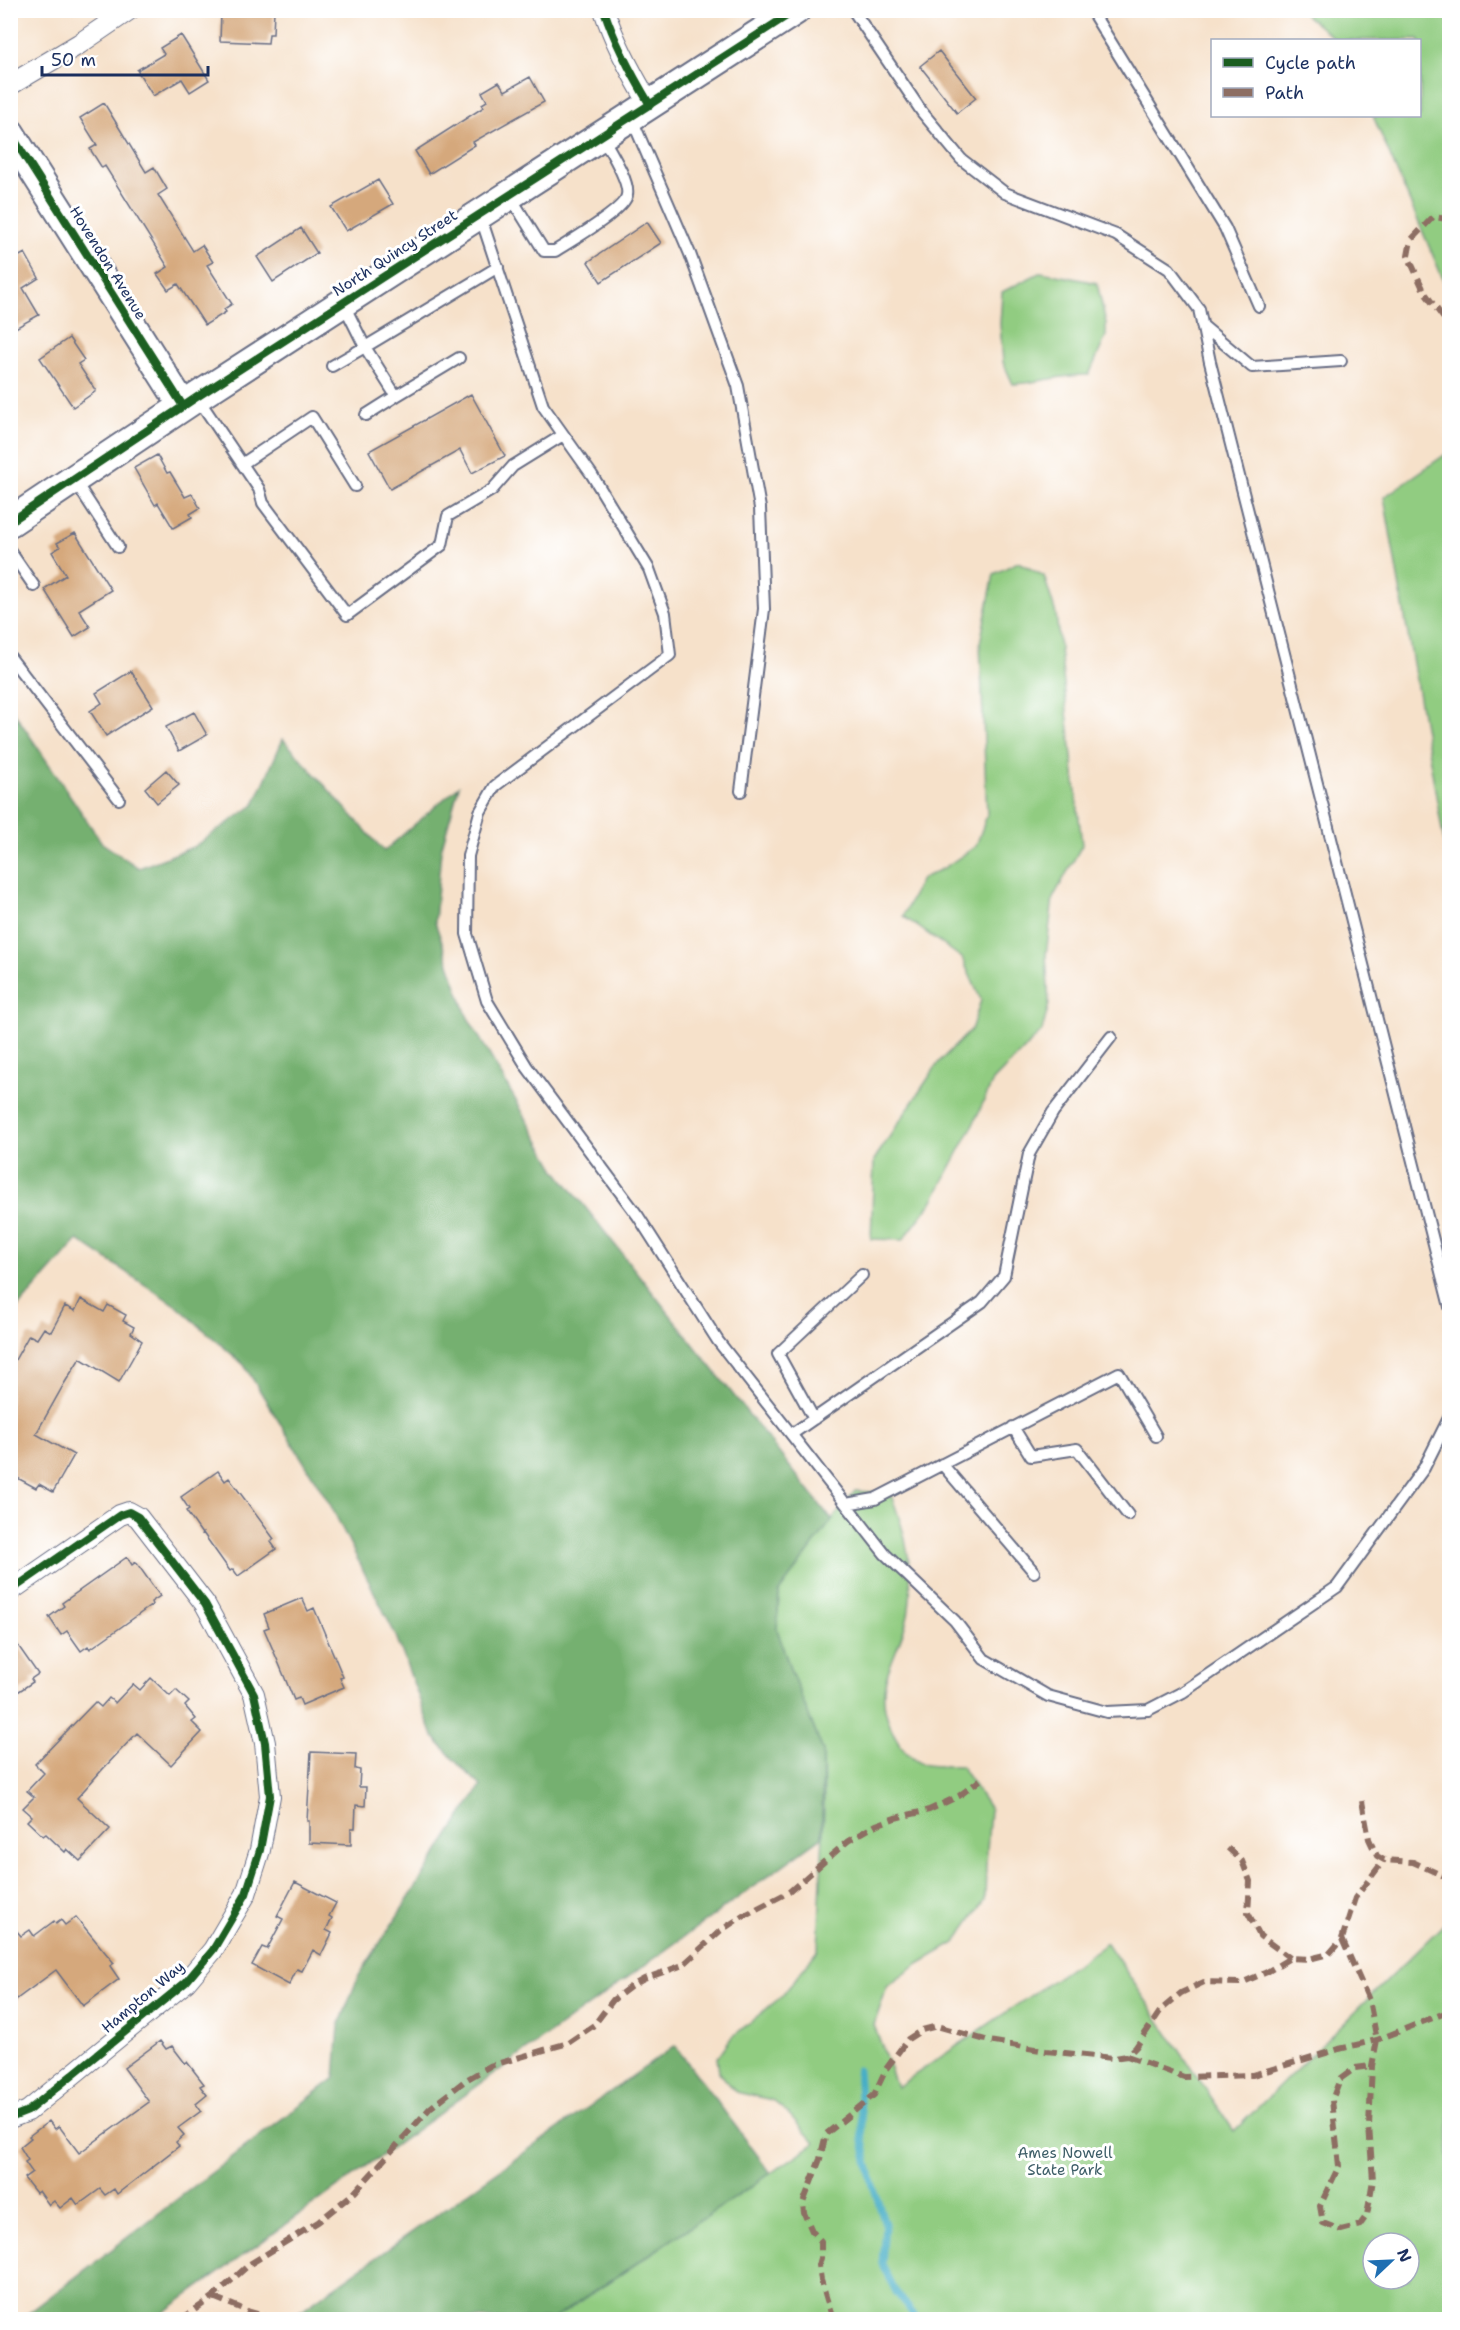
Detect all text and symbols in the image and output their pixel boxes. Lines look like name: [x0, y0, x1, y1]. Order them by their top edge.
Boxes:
scale bar: [42, 39, 208, 77]
legend: [1211, 39, 1421, 117]
text: 50 m: [51, 48, 96, 72]
text: Cycle path: [1265, 51, 1356, 75]
text: Path: [1265, 81, 1304, 105]
street label: Hovendon Avenue: [65, 202, 151, 324]
street label: North Quincy Street: [329, 205, 461, 301]
street label: Hampton Way: [97, 1956, 189, 2038]
park label: Ames Nowell State Park: [1018, 2143, 1113, 2180]
north arrow: [1361, 2231, 1421, 2291]
text: N: [1392, 2245, 1416, 2265]

